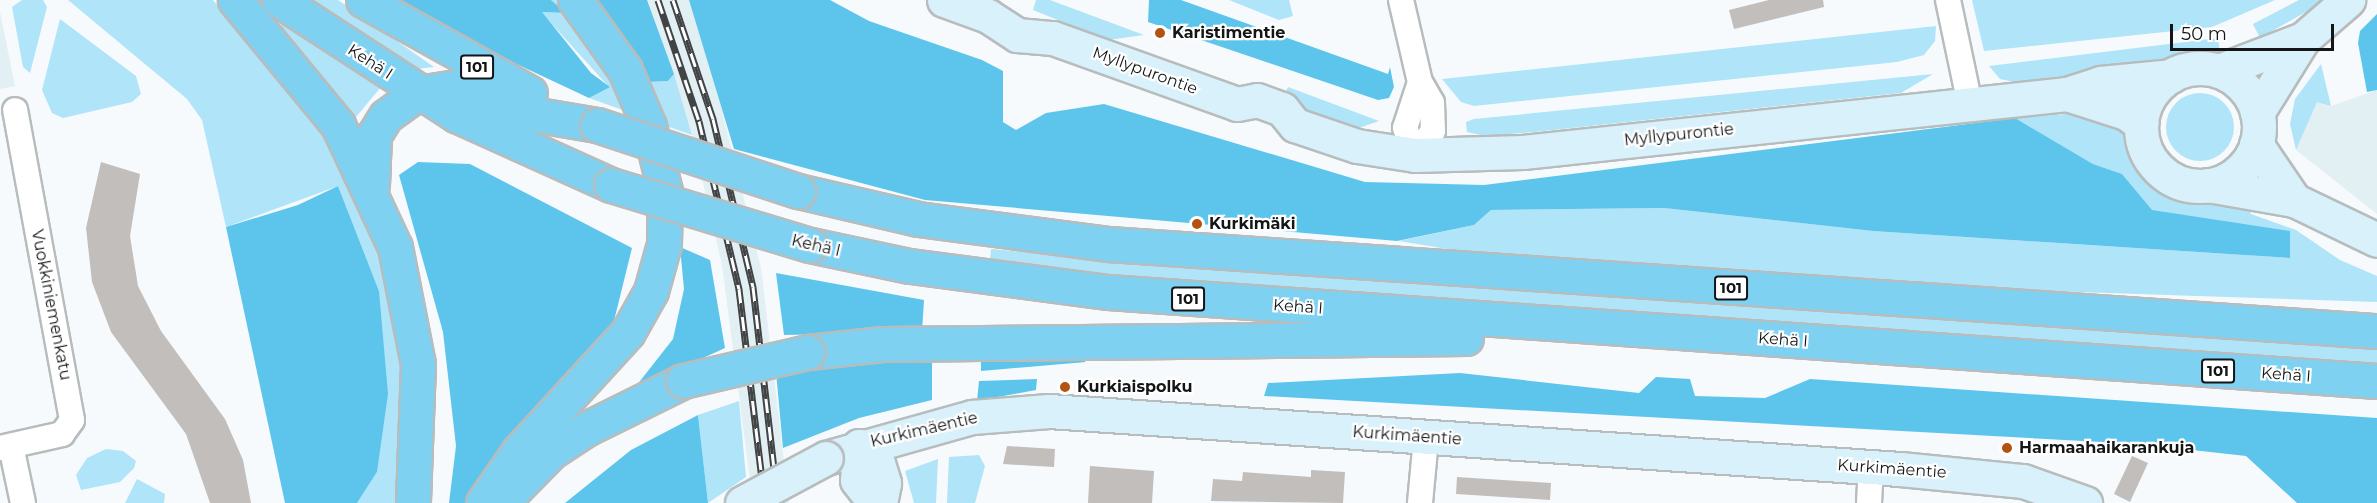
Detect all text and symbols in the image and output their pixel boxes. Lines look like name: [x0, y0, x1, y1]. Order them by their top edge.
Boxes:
scale bar: [2173, 12, 2336, 50]
place label: Karistimentie: [1172, 23, 1285, 43]
text: 50 m: [2181, 23, 2227, 45]
marker: Karistimentie: [1153, 26, 1167, 40]
street label: Kehä I: [344, 40, 396, 84]
street label: Myllypurontie: [1090, 43, 1200, 99]
road number: 101: [459, 55, 495, 79]
street label: Myllypurontie: [1623, 120, 1735, 150]
place label: Kurkimäki: [1209, 214, 1296, 234]
marker: Kurkimäki: [1190, 217, 1204, 231]
street label: Vuokkiniemenkatu: [27, 228, 75, 382]
street label: Kehä I: [790, 231, 842, 261]
road number: 101: [1713, 276, 1749, 300]
road number: 101: [1170, 287, 1206, 311]
street label: Kehä I: [1272, 296, 1324, 318]
street label: Kehä I: [1757, 329, 1809, 351]
road number: 101: [2200, 359, 2236, 383]
street label: Kehä I: [2260, 364, 2312, 386]
place label: Kurkiaispolku: [1077, 377, 1192, 397]
marker: Kurkiaispolku: [1058, 380, 1072, 394]
street label: Kurkimäentie: [869, 408, 979, 452]
street label: Kurkimäentie: [1352, 423, 1462, 449]
place label: Harmaahaikarankuja: [2019, 438, 2194, 458]
marker: Harmaahaikarankuja: [2000, 441, 2014, 455]
street label: Kurkimäentie: [1837, 456, 1947, 482]

